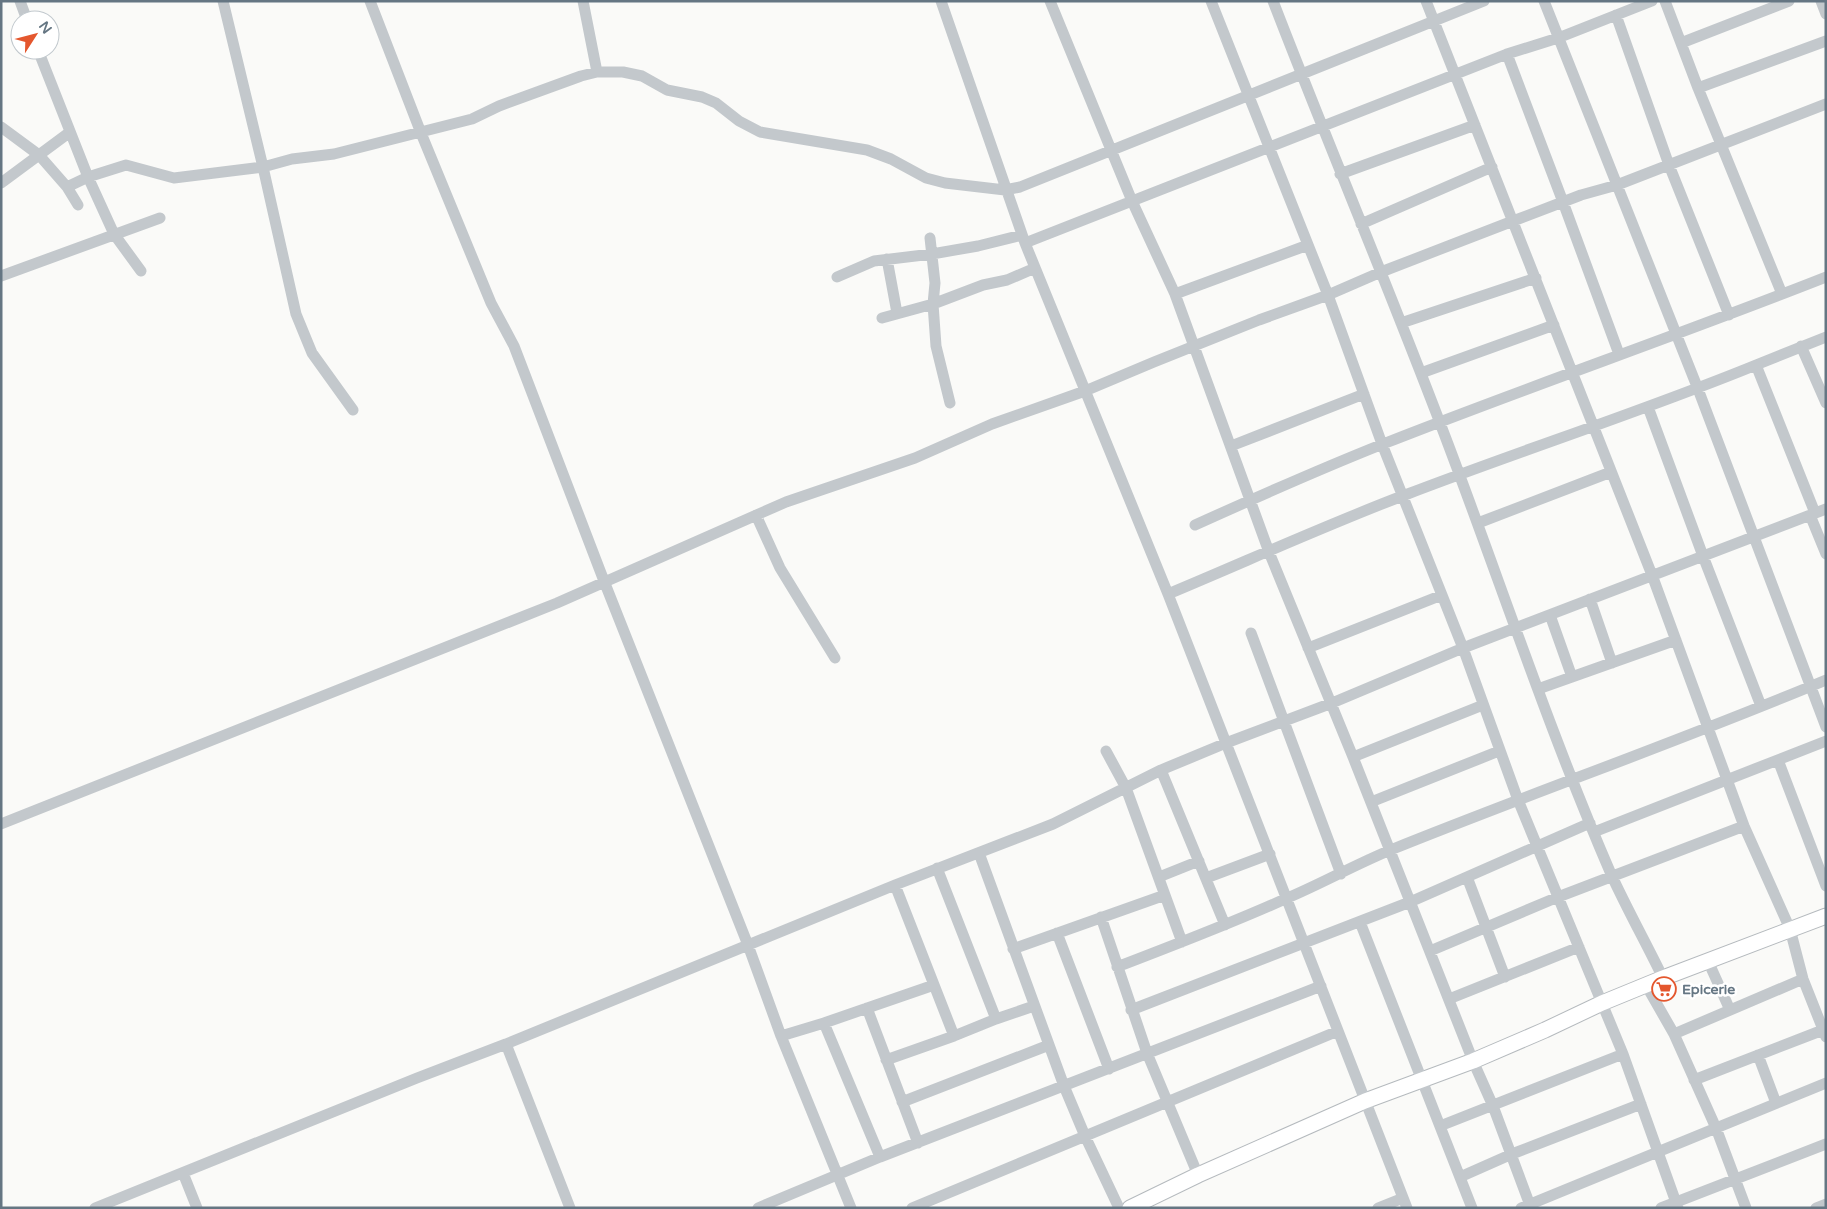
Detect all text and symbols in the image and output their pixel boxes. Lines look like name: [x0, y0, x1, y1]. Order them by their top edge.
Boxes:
north arrow: [10, 10, 60, 60]
text: N: [35, 18, 55, 37]
supermarket icon: Epicerie: [1651, 976, 1677, 1002]
place label: Epicerie: [1682, 981, 1735, 998]

